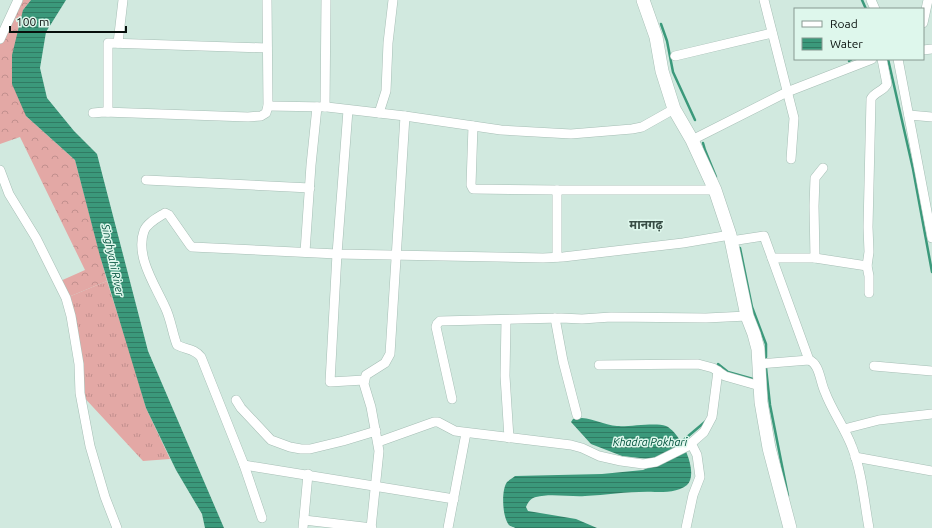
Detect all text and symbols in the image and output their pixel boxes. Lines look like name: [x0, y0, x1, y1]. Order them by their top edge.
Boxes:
scale bar: [10, 8, 126, 34]
legend: [794, 8, 924, 60]
text: 100 m: [16, 15, 49, 28]
text: Road: [830, 17, 858, 30]
text: Water: [830, 37, 863, 50]
district label: मानगढ़: [629, 218, 663, 232]
water label: Singhyahi River: [99, 222, 127, 298]
water label: Khadra Pokhari: [613, 436, 689, 448]

